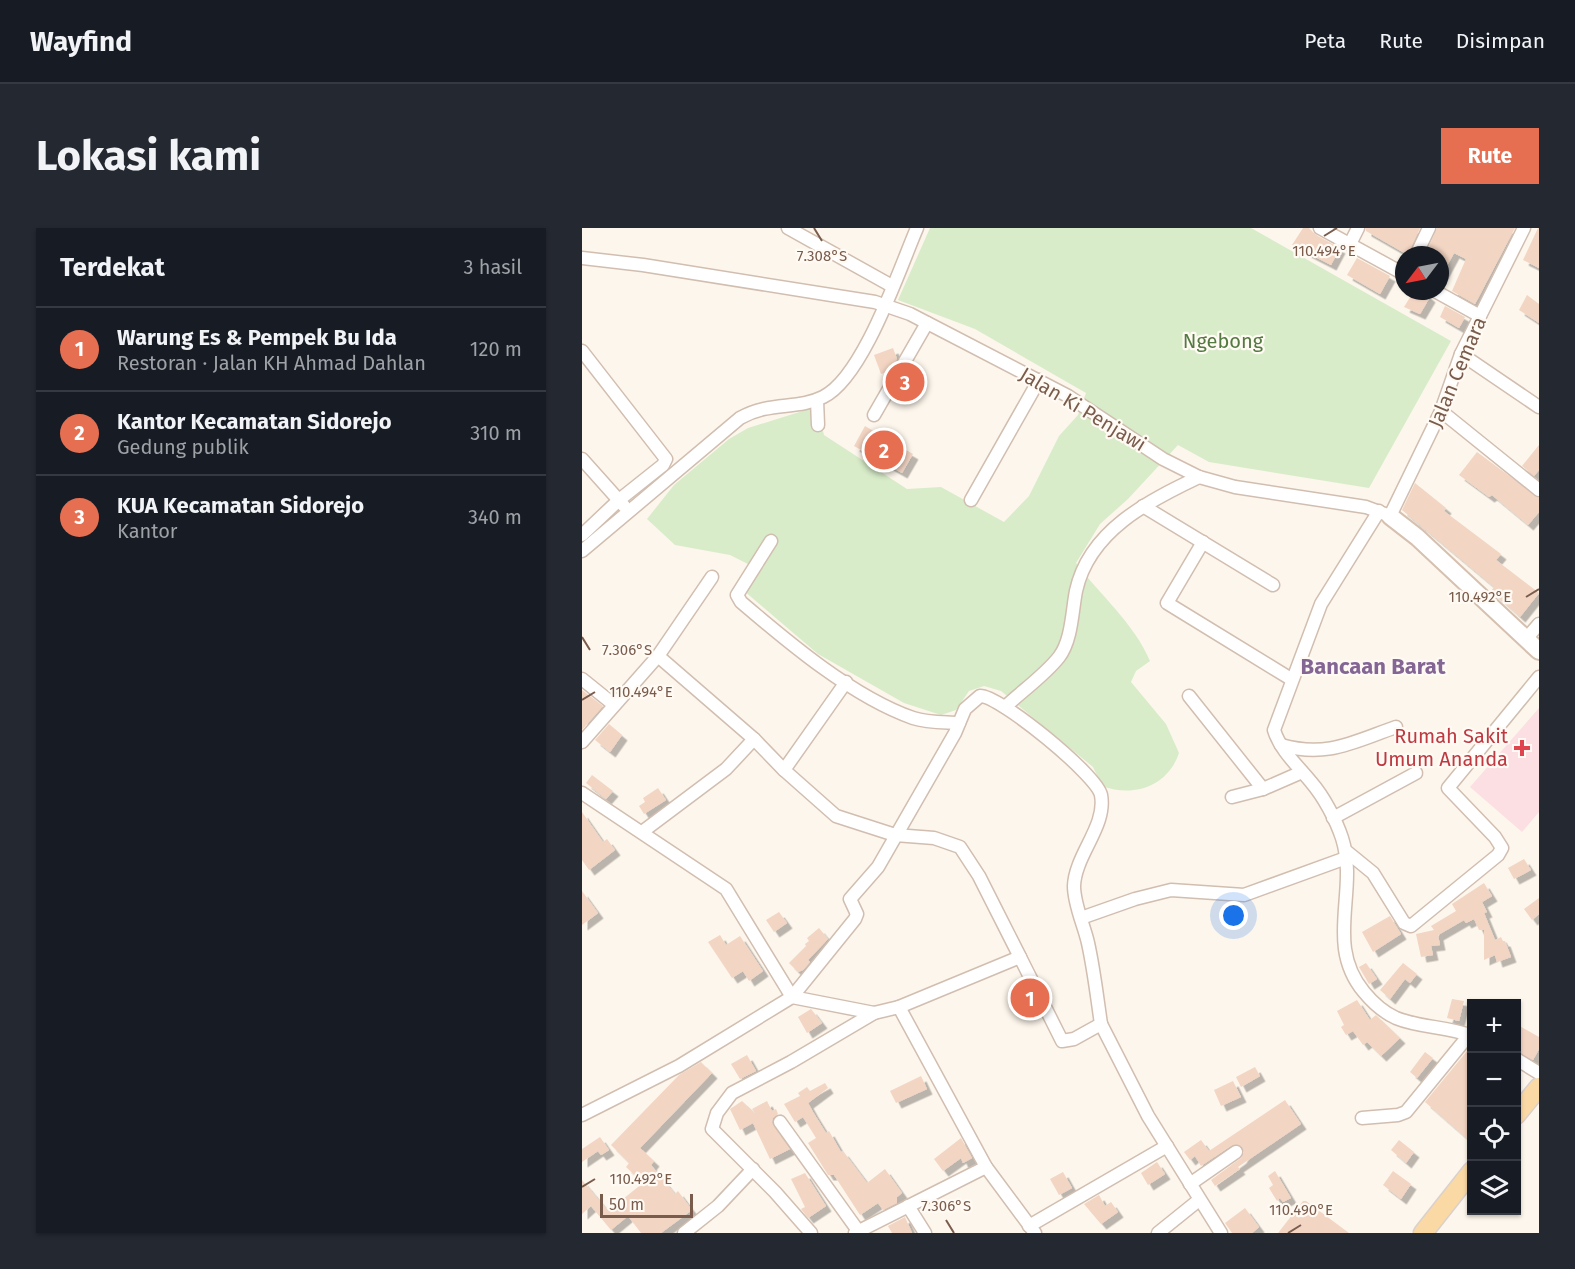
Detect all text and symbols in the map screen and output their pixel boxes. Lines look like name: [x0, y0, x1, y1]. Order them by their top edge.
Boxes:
text: Wayfind: [30, 25, 132, 58]
text: Peta: [1304, 28, 1346, 54]
text: Rute: [1379, 28, 1423, 54]
text: Disimpan: [1456, 28, 1545, 54]
button: Rute: [1441, 128, 1539, 184]
text: Lokasi kami: [36, 131, 261, 181]
text: 110.494°E: [1292, 242, 1356, 260]
north arrow: [1395, 246, 1449, 300]
text: 7.308°S: [797, 247, 847, 265]
text: Terdekat: [60, 252, 165, 283]
text: 3 hasil: [463, 255, 522, 279]
street label: Jalan Cemara: [1423, 313, 1491, 431]
text: Warung Es & Pempek Bu Ida: [117, 324, 397, 351]
park label: Ngebong: [1183, 329, 1264, 353]
text: 1: [75, 337, 84, 361]
text: 120 m: [470, 337, 522, 361]
text: Restoran · Jalan KH Ahmad Dahlan: [117, 351, 426, 375]
pin: 3: [886, 360, 924, 404]
street label: Jalan Ki Penjawi: [1015, 362, 1151, 456]
text: Kantor Kecamatan Sidorejo: [117, 408, 392, 435]
text: 2: [74, 421, 85, 445]
text: 310 m: [470, 421, 522, 445]
pin: 2: [864, 428, 904, 472]
text: Gedung publik: [117, 435, 249, 459]
text: KUA Kecamatan Sidorejo: [117, 492, 364, 519]
text: 3: [74, 505, 85, 529]
text: 340 m: [468, 505, 522, 529]
text: Kantor: [117, 519, 178, 543]
text: 110.492°E: [1449, 588, 1511, 606]
text: 7.306°S: [602, 641, 652, 659]
district label: Bancaan Barat: [1301, 653, 1446, 680]
text: 110.494°E: [609, 683, 673, 701]
place label: Rumah Sakit Umum Ananda: [1375, 724, 1509, 771]
marker: Rumah Sakit Umum Ananda: [1513, 739, 1531, 757]
your location: [1219, 901, 1248, 930]
pin: 1: [1010, 976, 1050, 1020]
map controls: [1467, 999, 1521, 1215]
button: +: [1467, 999, 1521, 1053]
button: −: [1467, 1053, 1521, 1107]
button: locate: [1467, 1107, 1521, 1161]
button: layers: [1467, 1161, 1521, 1215]
text: 110.492°E: [610, 1170, 672, 1188]
scale bar: [600, 1191, 693, 1218]
text: 50 m: [609, 1195, 644, 1214]
text: 7.306°S: [921, 1197, 971, 1215]
text: 110.490°E: [1269, 1201, 1333, 1219]

